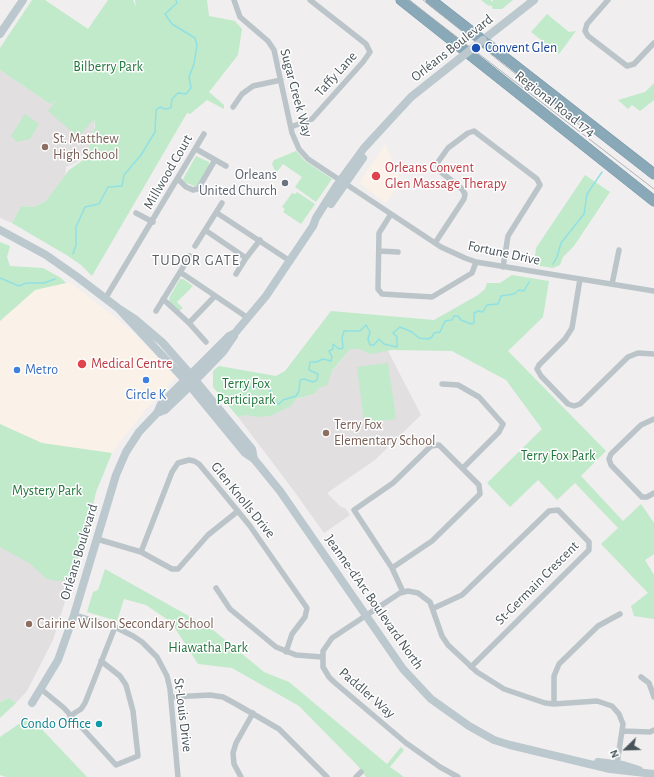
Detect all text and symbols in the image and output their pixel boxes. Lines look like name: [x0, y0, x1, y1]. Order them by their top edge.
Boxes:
street label: Orléans Boulevard: [408, 11, 496, 85]
place label: Convent Glen: [485, 40, 557, 56]
marker: Convent Glen: [470, 42, 482, 54]
street label: Sugar Creek Way: [276, 47, 316, 139]
street label: Taffy Lane: [311, 48, 361, 100]
park label: Bilberry Park: [73, 59, 143, 75]
street label: Regional Road 174: [511, 67, 599, 141]
place label: St. Matthew High School: [53, 131, 119, 164]
street label: Millwood Court: [140, 132, 196, 212]
marker: St. Matthew High School: [40, 142, 50, 152]
place label: Orleans Convent Glen Massage Therapy: [385, 160, 507, 192]
place label: Orleans United Church: [199, 167, 277, 200]
marker: Orleans Convent Glen Massage Therapy: [370, 170, 382, 182]
marker: Orleans United Church: [280, 178, 290, 188]
street label: Fortune Drive: [466, 237, 542, 269]
district label: TUDOR GATE: [152, 251, 240, 269]
place label: Medical Centre: [91, 356, 172, 372]
marker: Medical Centre: [76, 358, 88, 370]
place label: Metro: [25, 362, 58, 378]
marker: Metro: [12, 365, 22, 375]
marker: Circle K: [141, 375, 151, 385]
park label: Terry Fox Participark: [217, 376, 275, 408]
place label: Circle K: [126, 387, 166, 403]
place label: Terry Fox Elementary School: [334, 417, 435, 450]
marker: Terry Fox Elementary School: [321, 428, 331, 438]
park label: Terry Fox Park: [521, 448, 595, 464]
street label: Glen Knolls Drive: [207, 459, 279, 541]
park label: Mystery Park: [12, 483, 82, 499]
street label: Orléans Boulevard: [56, 502, 102, 602]
street label: Jeanne-d'Arc Boulevard North: [321, 531, 427, 673]
street label: St-Germain Crescent: [492, 538, 582, 628]
place label: Cairine Wilson Secondary School: [37, 616, 214, 632]
marker: Cairine Wilson Secondary School: [24, 619, 34, 629]
park label: Hiawatha Park: [168, 640, 248, 656]
street label: Paddler Way: [336, 664, 398, 722]
street label: St-Louis Drive: [170, 677, 196, 753]
place label: Condo Office: [21, 716, 91, 732]
marker: Condo Office: [94, 719, 104, 729]
north arrow: [606, 729, 646, 769]
text: N: [608, 748, 621, 760]

